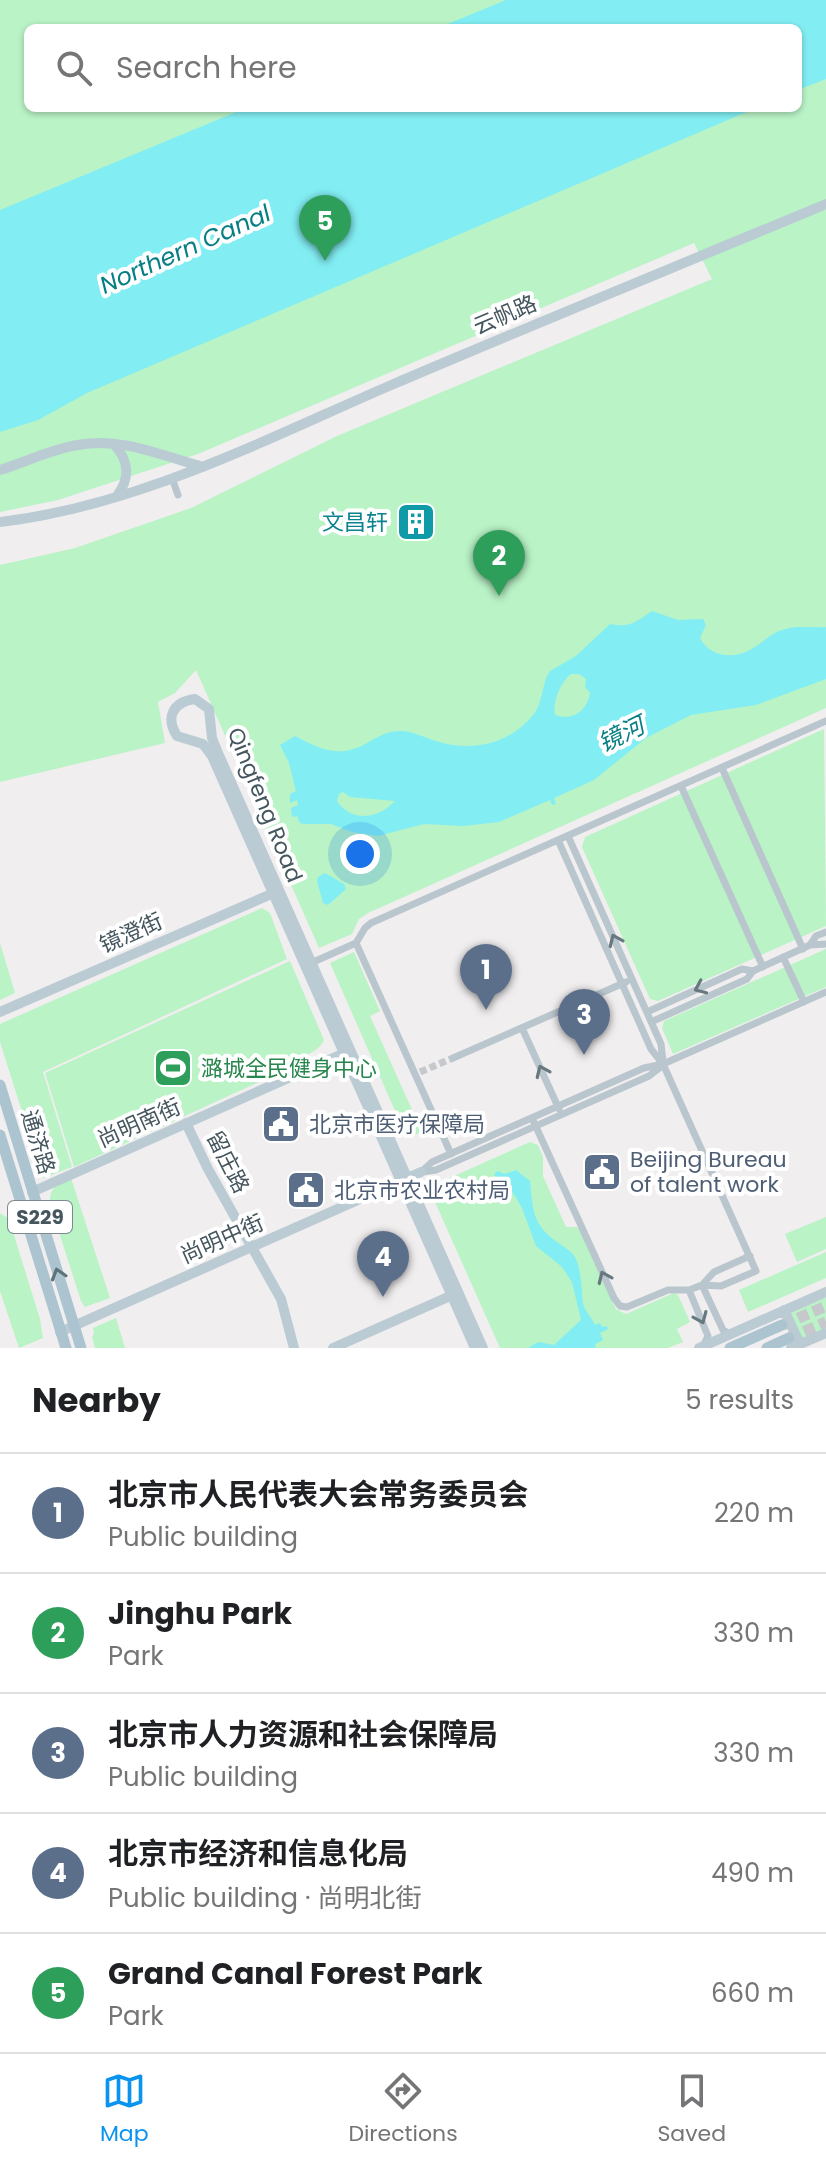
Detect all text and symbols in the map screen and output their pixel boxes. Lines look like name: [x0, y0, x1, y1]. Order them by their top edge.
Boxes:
search box: [24, 24, 802, 112]
icon: search: [52, 46, 96, 90]
text: Search here: [116, 46, 297, 89]
pin: 5: [299, 195, 351, 261]
water label: Northern Canal: [94, 196, 276, 301]
street label: 云帆路: [469, 288, 541, 342]
building icon: 文昌轩: [395, 501, 437, 543]
place label: 文昌轩: [322, 507, 388, 538]
pin: 2: [473, 530, 525, 596]
water label: 镜河: [592, 707, 653, 759]
street label: Qingfeng Road: [220, 723, 310, 887]
your location: [340, 834, 380, 874]
street label: 镜澄街: [95, 905, 167, 961]
one-way arrow: [608, 934, 624, 948]
pin: 1: [460, 944, 512, 1010]
one-way arrow: [693, 979, 708, 995]
pin: 3: [558, 989, 610, 1055]
sports icon: 潞城全民健身中心: [152, 1047, 194, 1089]
place label: 潞城全民健身中心: [201, 1053, 377, 1084]
one-way arrow: [536, 1065, 552, 1079]
street label: 尚明南街: [92, 1091, 186, 1155]
public building icon: 北京市医疗保障局: [260, 1103, 302, 1145]
street label: 通济路: [14, 1106, 62, 1178]
place label: 北京市医疗保障局: [309, 1109, 485, 1140]
street label: 留庄路: [199, 1126, 257, 1198]
place label: Beijing Bureau of talent work: [630, 1144, 787, 1200]
public building icon: Beijing Bureau of talent work: [581, 1151, 623, 1193]
public building icon: 北京市农业农村局: [285, 1169, 327, 1211]
place label: 北京市农业农村局: [334, 1175, 510, 1206]
road number: S229: [8, 1201, 72, 1233]
street label: 尚明中街: [175, 1207, 269, 1271]
pin: 4: [357, 1231, 409, 1297]
one-way arrow: [51, 1267, 67, 1281]
one-way arrow: [598, 1271, 614, 1285]
one-way arrow: [691, 1310, 708, 1324]
text: Nearby: [32, 1376, 161, 1424]
text: 5 results: [685, 1382, 794, 1418]
text: 北京市人民代表大会常务委员会: [108, 1473, 528, 1516]
text: 1: [53, 1495, 63, 1531]
text: 220 m: [714, 1495, 794, 1531]
text: Public building: [108, 1519, 298, 1555]
text: Jinghu Park: [108, 1592, 292, 1635]
text: 2: [51, 1615, 65, 1651]
text: 330 m: [713, 1615, 794, 1651]
text: Park: [108, 1638, 164, 1674]
text: 北京市人力资源和社会保障局: [108, 1713, 498, 1756]
text: 3: [50, 1735, 66, 1771]
text: 330 m: [713, 1735, 794, 1771]
text: Public building: [108, 1759, 298, 1795]
text: 北京市经济和信息化局: [108, 1832, 408, 1875]
text: 4: [49, 1855, 67, 1891]
text: 490 m: [711, 1855, 794, 1891]
text: Public building · 尚明北街: [108, 1880, 421, 1916]
text: Grand Canal Forest Park: [108, 1952, 483, 1995]
text: 5: [50, 1975, 66, 2011]
text: 660 m: [711, 1975, 794, 2011]
text: Park: [108, 1998, 164, 2034]
tab: Map: [100, 2069, 149, 2150]
tab: Directions: [348, 2069, 458, 2150]
tab: Saved: [657, 2069, 726, 2150]

